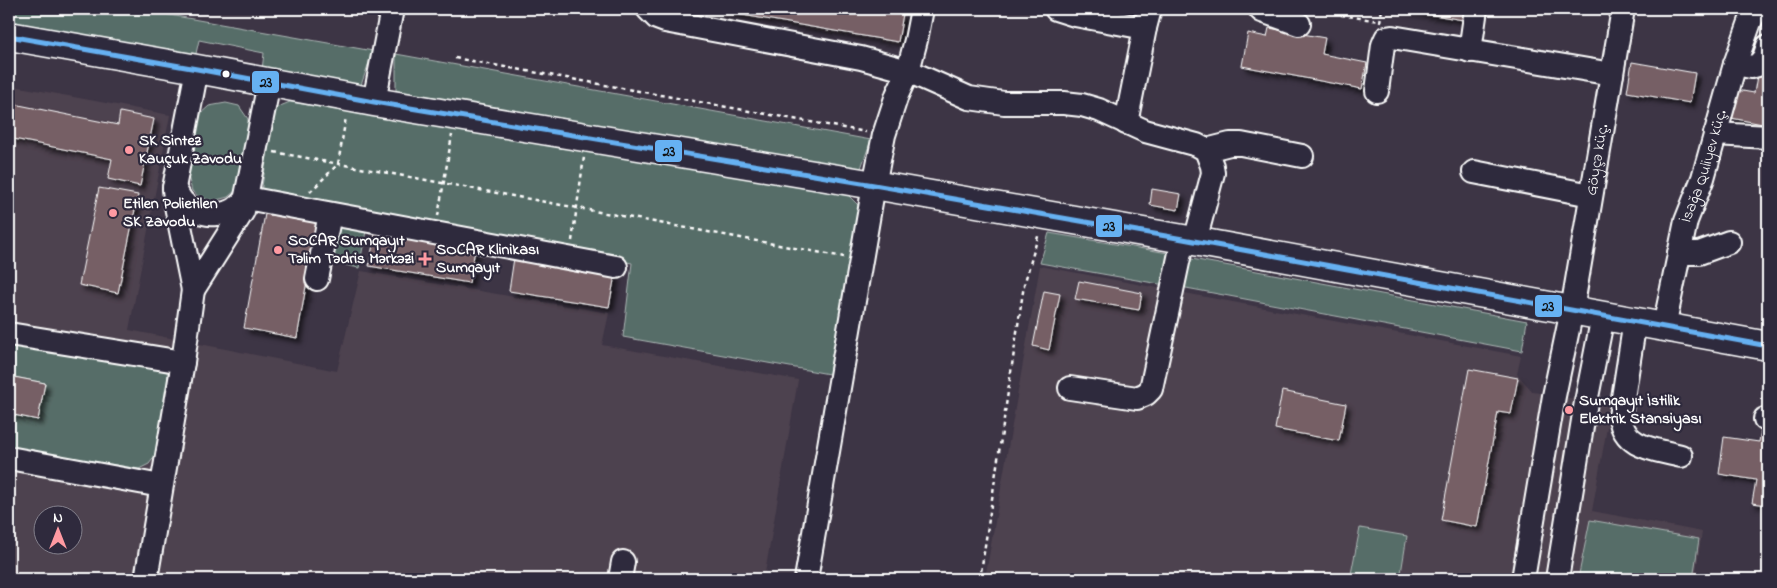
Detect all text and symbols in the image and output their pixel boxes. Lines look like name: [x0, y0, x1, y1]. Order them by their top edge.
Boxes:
unlabelled marker: [221, 69, 231, 79]
line badge: 23: [251, 70, 280, 94]
text: 23: [259, 73, 273, 94]
street label: İsağa Quliyev küç.: [1674, 107, 1734, 227]
street label: Göyçə küç.: [1580, 122, 1615, 197]
place label: SK Sintez Kauçuk Zavodu: [139, 129, 242, 171]
line badge: 23: [654, 139, 683, 163]
text: 23: [662, 142, 676, 163]
marker: SK Sintez Kauçuk Zavodu: [123, 144, 135, 156]
place label: Etilen Polietilen SK Zavodu: [123, 192, 218, 234]
marker: Etilen Polietilen SK Zavodu: [107, 207, 119, 219]
line badge: 23: [1095, 214, 1123, 238]
text: 23: [1102, 217, 1116, 238]
place label: SOCAR Sumqayıt Təlim Tədris Mərkəzi: [288, 229, 414, 271]
place label: SOCAR Klinikası Sumqayıt: [436, 238, 539, 281]
marker: SOCAR Sumqayıt Təlim Tədris Mərkəzi: [272, 244, 284, 256]
marker: SOCAR Klinikası Sumqayıt: [418, 252, 432, 266]
line badge: 23: [1534, 294, 1563, 318]
text: 23: [1541, 297, 1555, 318]
place label: Sumqayıt İstilik Elektrik Stansiyası: [1579, 389, 1702, 432]
marker: Sumqayıt İstilik Elektrik Stansiyası: [1563, 404, 1575, 416]
north arrow: [32, 506, 82, 556]
text: N: [53, 508, 63, 529]

